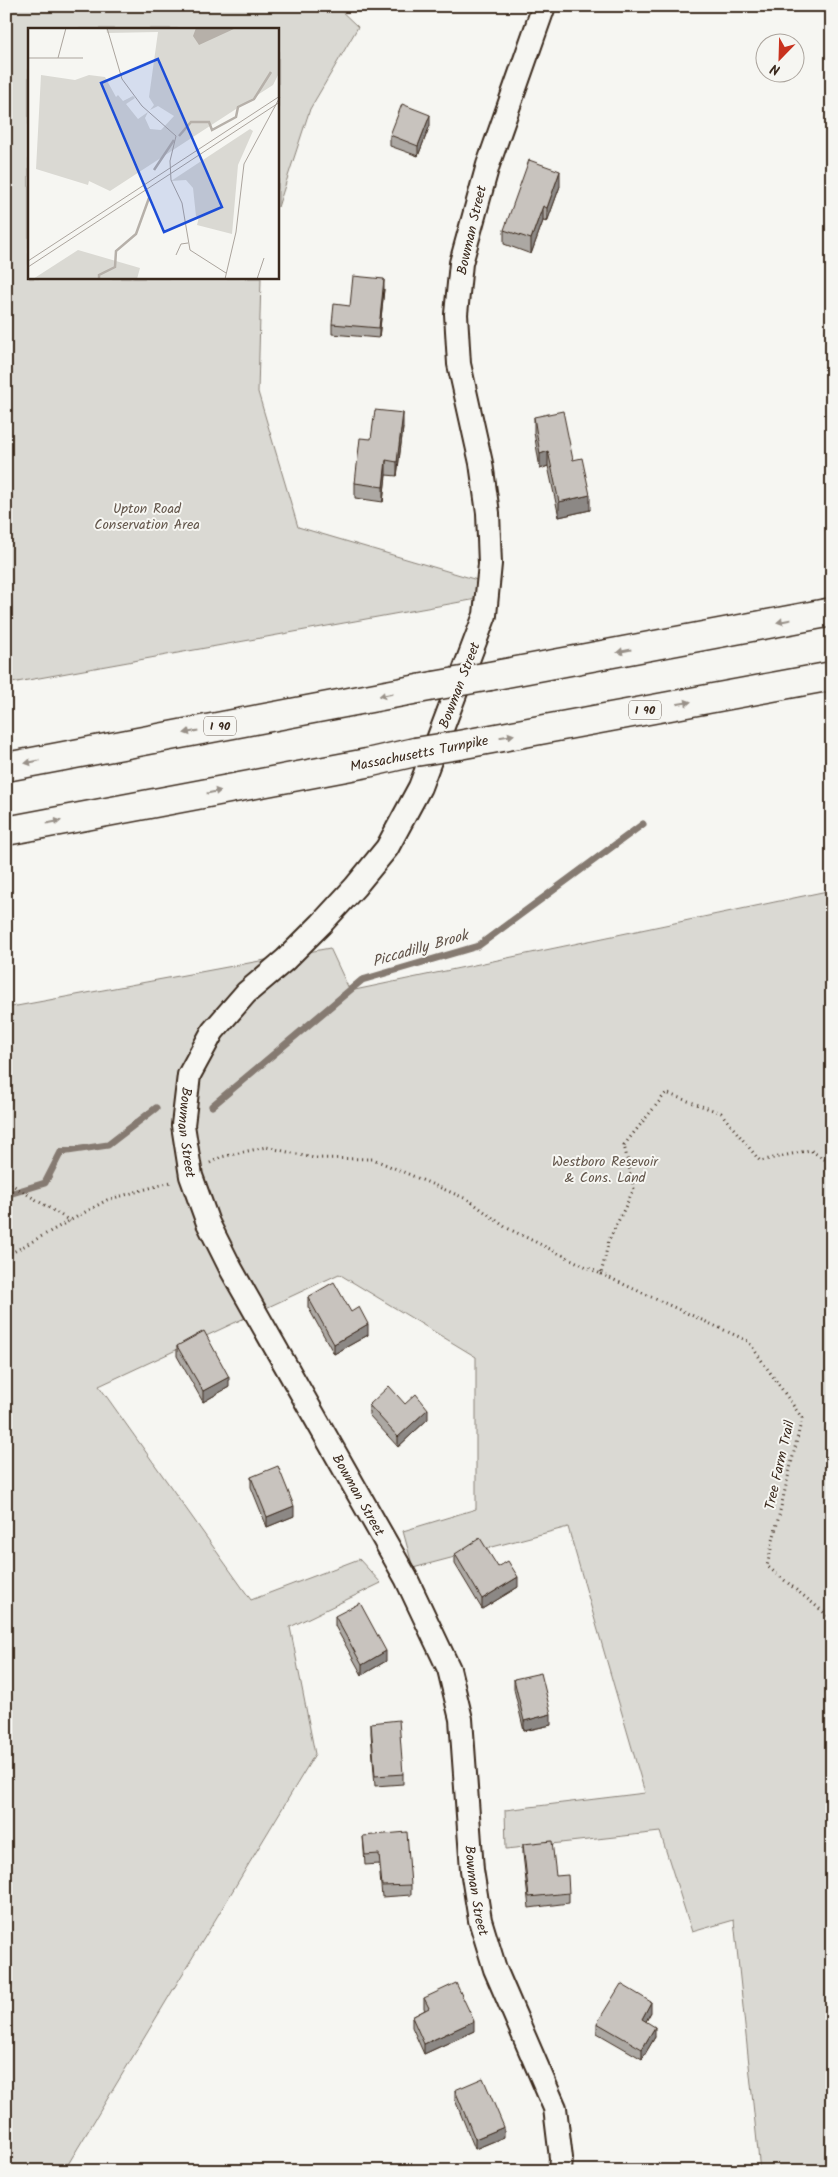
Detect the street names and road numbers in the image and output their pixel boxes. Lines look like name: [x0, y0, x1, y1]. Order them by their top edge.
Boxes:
street label: Bowman Street: [451, 183, 493, 277]
street label: Bowman Street: [433, 638, 487, 732]
road number: I 90: [629, 700, 661, 720]
road number: I 90: [204, 716, 236, 736]
street label: Massachusetts Turnpike: [348, 730, 491, 778]
street label: Bowman Street: [171, 1086, 201, 1180]
street label: Tree Farm Trail: [759, 1418, 801, 1512]
street label: Bowman Street: [326, 1450, 390, 1541]
street label: Bowman Street: [458, 1845, 494, 1939]

